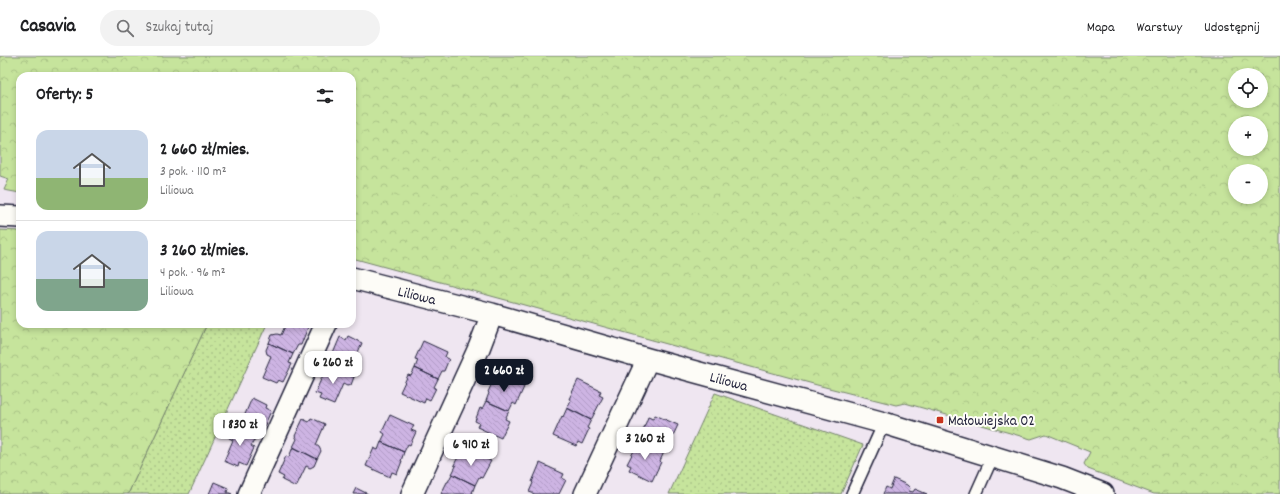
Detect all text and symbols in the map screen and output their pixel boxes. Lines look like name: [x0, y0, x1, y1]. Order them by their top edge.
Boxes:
search box: [100, 10, 380, 46]
text: Casavia: [20, 14, 76, 41]
icon: search: [114, 17, 136, 39]
text: Szukaj tutaj: [146, 17, 213, 39]
text: Mapa: [1087, 18, 1115, 38]
text: Warstwy: [1137, 18, 1182, 38]
text: Udostępnij: [1204, 18, 1260, 38]
map controls: [1228, 68, 1268, 204]
button: locate: [1228, 68, 1268, 108]
text: Oferty: 5: [36, 84, 93, 108]
icon: filters: [314, 85, 336, 107]
button: +: [1228, 116, 1268, 156]
text: 2 660 zł/mies.: [160, 139, 249, 163]
icon: home: [68, 146, 116, 194]
text: 3 pok. · 110 m²: [160, 163, 226, 182]
button: −: [1228, 164, 1268, 204]
text: Liliowa: [160, 182, 193, 201]
text: 3 260 zł/mies.: [160, 240, 248, 264]
icon: home: [68, 247, 116, 295]
text: 4 pok. · 96 m²: [160, 264, 226, 283]
street label: Liliowa: [395, 282, 439, 313]
text: Liliowa: [160, 283, 193, 302]
pin: 6 260 zł: [292, 351, 374, 385]
text: 6 260 zł: [313, 354, 353, 373]
pin: 2 660 zł: [463, 359, 545, 393]
text: 2 660 zł: [484, 362, 524, 381]
street label: Liliowa: [707, 367, 751, 399]
place label: Małowiejska 02: [948, 411, 1035, 433]
pin: 1 830 zł: [199, 413, 281, 447]
marker: Małowiejska 02: [935, 415, 945, 425]
text: 1 830 zł: [222, 416, 258, 435]
pin: 3 260 zł: [604, 427, 686, 461]
text: 3 260 zł: [625, 430, 665, 449]
pin: 6 910 zł: [430, 433, 512, 467]
text: 6 910 zł: [453, 436, 489, 455]

